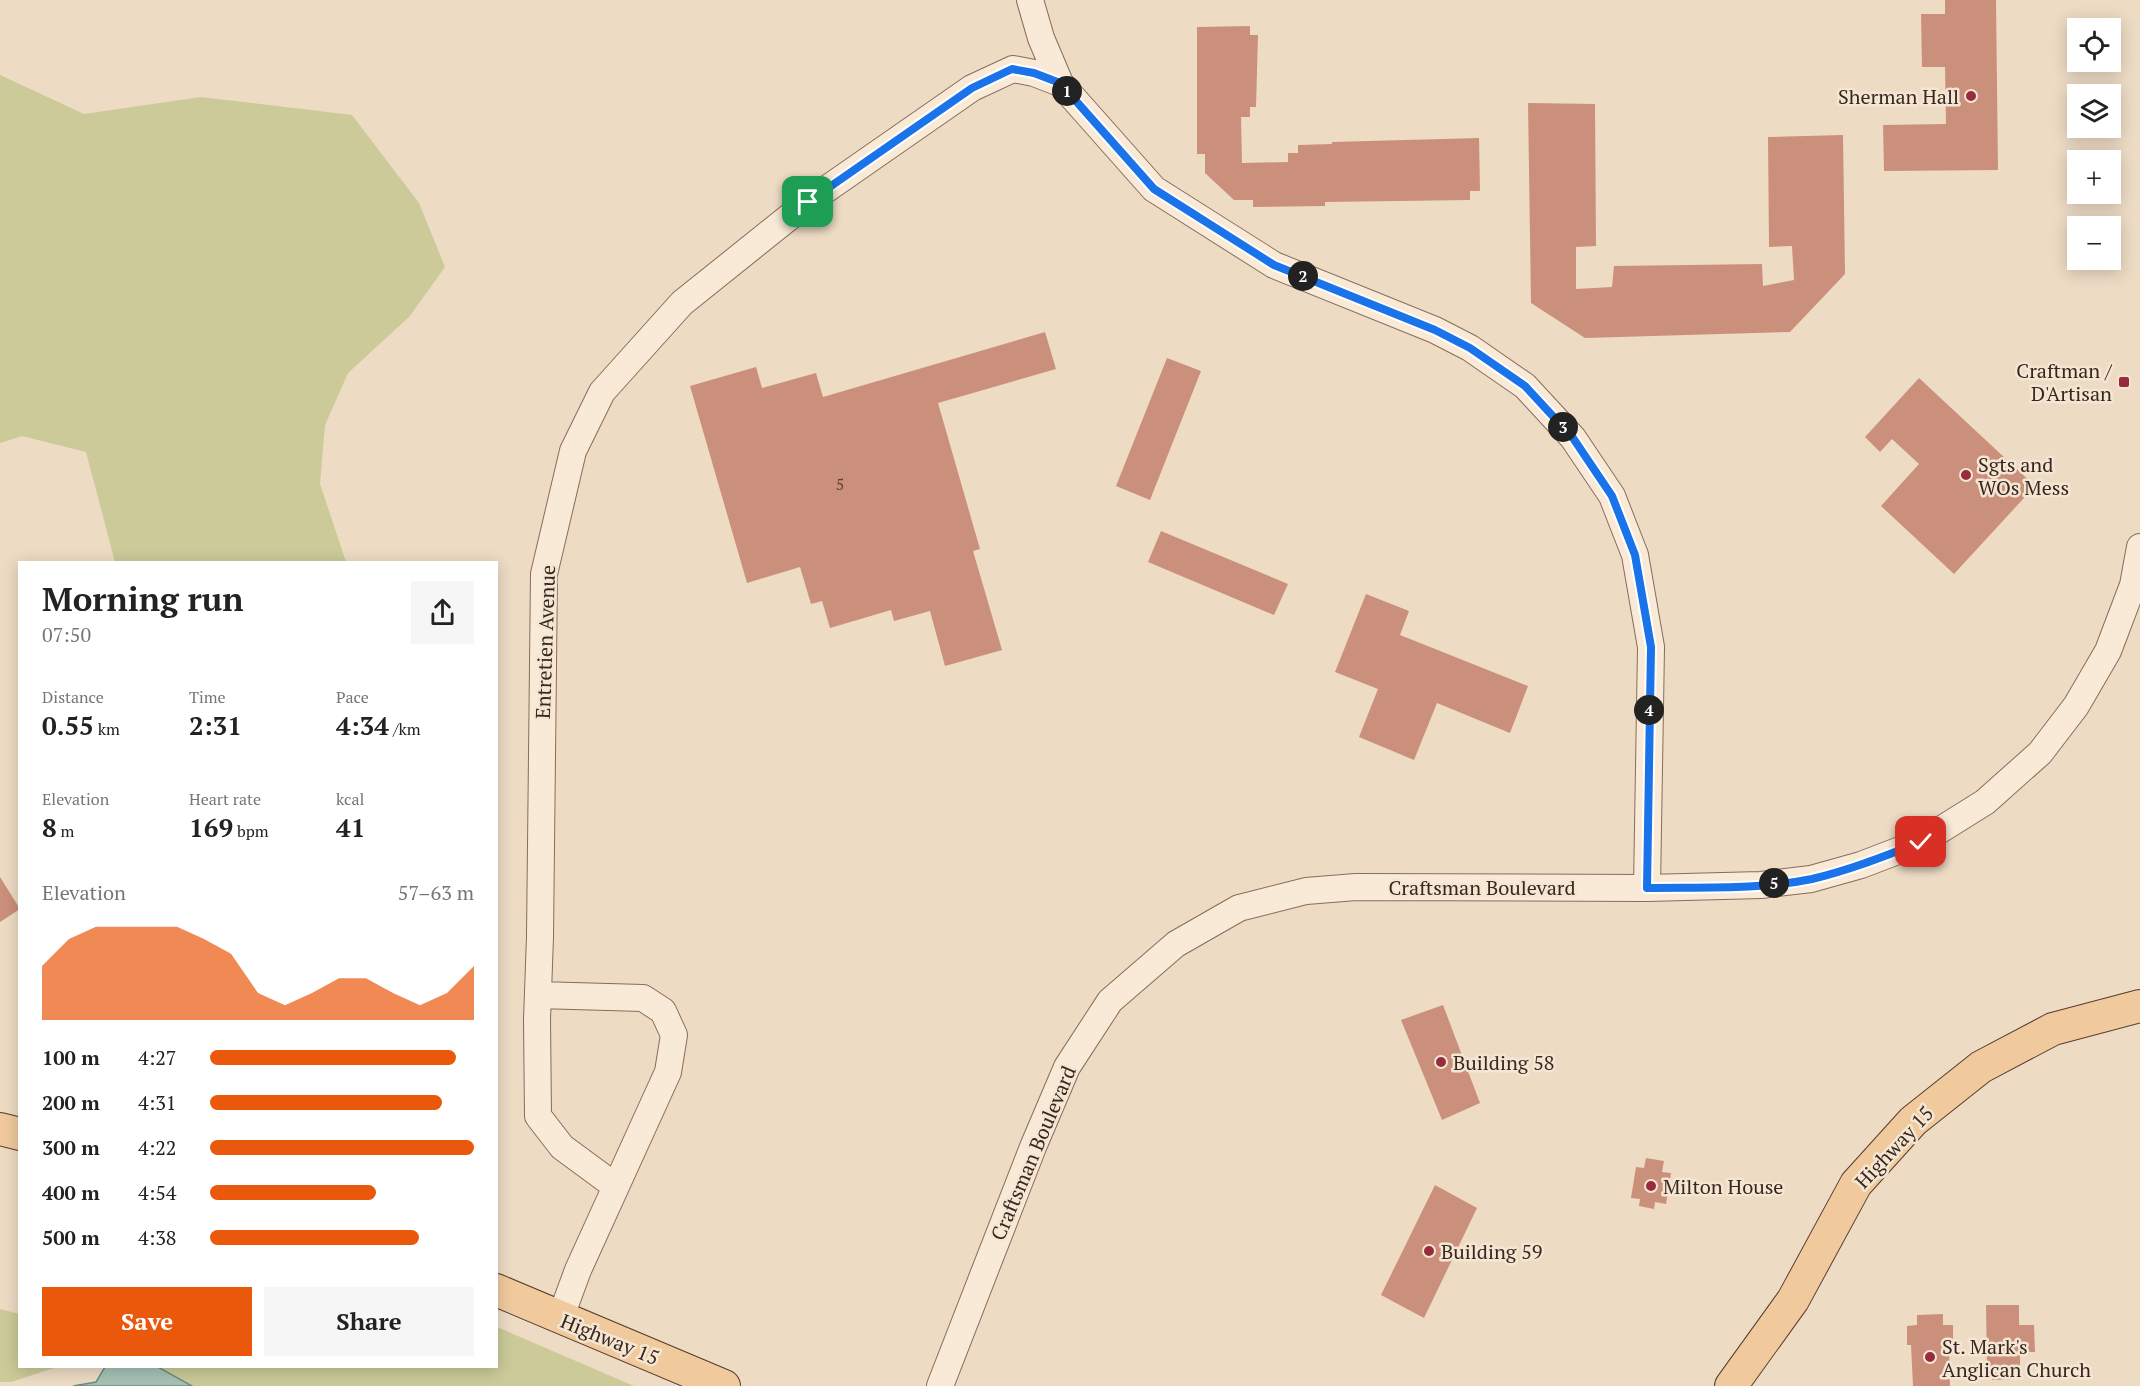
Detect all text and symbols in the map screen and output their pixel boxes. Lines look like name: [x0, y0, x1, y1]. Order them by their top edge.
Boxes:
map controls: [2067, 18, 2121, 270]
button: locate: [2067, 18, 2121, 72]
pin: 1: [1052, 76, 1082, 106]
text: 1: [1062, 80, 1072, 102]
place label: Sherman Hall: [1838, 83, 1959, 110]
button: layers: [2067, 84, 2121, 138]
marker: Sherman Hall: [1964, 89, 1978, 103]
button: +: [2067, 150, 2121, 204]
pin: [782, 176, 833, 227]
icon: arrive: [791, 185, 824, 218]
button: −: [2067, 216, 2121, 270]
pin: 2: [1288, 261, 1318, 291]
text: 2: [1298, 265, 1308, 287]
place label: Craftman / D'Artisan: [2016, 357, 2113, 407]
marker: Craftman / D'Artisan: [2117, 375, 2131, 389]
pin: 3: [1548, 412, 1578, 442]
text: 3: [1558, 416, 1568, 438]
place label: Sgts and WOs Mess: [1978, 451, 2069, 501]
marker: Sgts and WOs Mess: [1959, 468, 1973, 482]
house number: 5: [836, 473, 844, 495]
street label: Entretien Avenue: [529, 565, 561, 719]
text: Morning run: [42, 577, 244, 620]
button: share: [411, 581, 474, 644]
text: 07:50: [42, 621, 91, 648]
text: Distance: [42, 686, 104, 708]
text: Time: [189, 686, 226, 708]
text: Pace: [336, 686, 369, 708]
pin: 4: [1634, 695, 1664, 725]
text: 4: [1644, 699, 1654, 721]
text: 0.55: [42, 708, 94, 742]
text: 2:31: [189, 708, 242, 742]
text: 4:34: [336, 708, 389, 742]
text: km: [94, 718, 120, 740]
text: /km: [389, 718, 420, 740]
text: Elevation: [42, 788, 109, 810]
text: Heart rate: [189, 788, 261, 810]
text: kcal: [336, 788, 364, 810]
text: 8: [42, 810, 57, 844]
text: 169: [189, 810, 233, 844]
text: 41: [336, 810, 365, 844]
pin: [1895, 816, 1946, 867]
text: m: [57, 820, 74, 842]
text: bpm: [233, 820, 269, 842]
icon: check: [1904, 825, 1937, 858]
pin: 5: [1759, 868, 1789, 898]
text: 5: [1769, 872, 1779, 894]
street label: Craftsman Boulevard: [1388, 874, 1576, 901]
text: Elevation: [42, 879, 126, 906]
text: 57–63 m: [398, 879, 474, 906]
text: 100 m: [42, 1044, 100, 1071]
text: 4:27: [138, 1044, 177, 1071]
place label: Building 58: [1453, 1049, 1555, 1076]
marker: Building 58: [1434, 1055, 1448, 1069]
street label: Craftsman Boulevard: [984, 1062, 1082, 1244]
text: 200 m: [42, 1089, 100, 1116]
text: 4:31: [138, 1089, 177, 1116]
street label: Highway 15: [1849, 1100, 1939, 1194]
text: 300 m: [42, 1134, 100, 1161]
text: 4:22: [138, 1134, 177, 1161]
place label: Milton House: [1663, 1173, 1783, 1200]
text: 400 m: [42, 1179, 100, 1206]
text: 4:54: [138, 1179, 177, 1206]
marker: Milton House: [1644, 1179, 1658, 1193]
text: 500 m: [42, 1224, 100, 1251]
text: 4:38: [138, 1224, 177, 1251]
place label: Building 59: [1441, 1238, 1543, 1265]
marker: Building 59: [1422, 1244, 1436, 1258]
button: Save: [42, 1287, 252, 1356]
button: Share: [264, 1287, 474, 1356]
street label: Highway 15: [557, 1307, 663, 1371]
place label: St. Mark's Anglican Church: [1942, 1333, 2091, 1383]
marker: St. Mark's Anglican Church: [1923, 1350, 1937, 1364]

